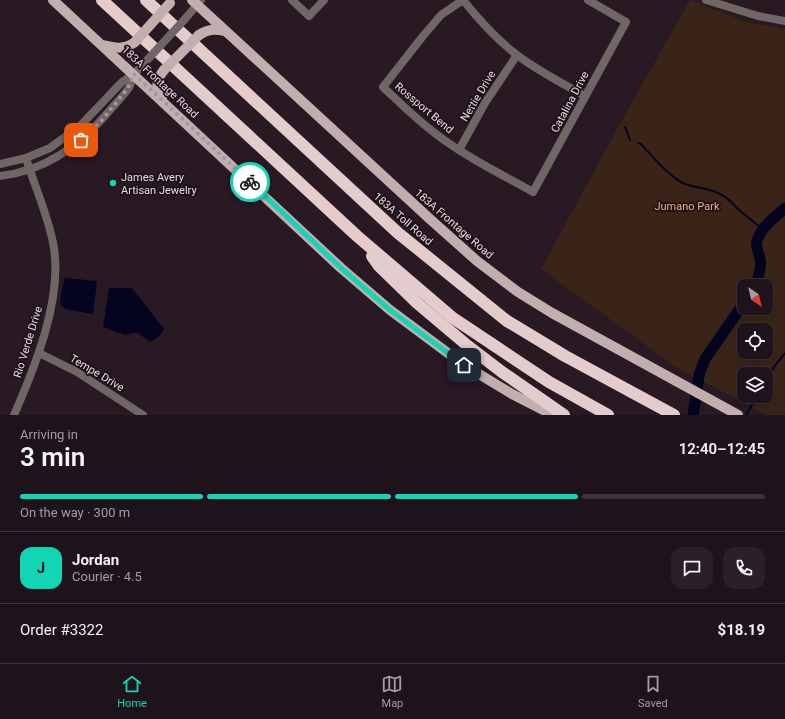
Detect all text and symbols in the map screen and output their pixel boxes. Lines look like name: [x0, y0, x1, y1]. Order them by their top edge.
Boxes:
street label: 183A Frontage Road: [119, 43, 201, 121]
street label: Nettie Drive: [458, 68, 498, 124]
street label: Catalina Drive: [548, 69, 592, 135]
street label: Rossport Bend: [392, 80, 456, 136]
pin: [64, 123, 98, 157]
icon: bag: [70, 129, 92, 151]
courier: [230, 162, 270, 202]
place label: James Avery Artisan Jewelry: [121, 171, 197, 197]
icon: bike: [239, 171, 261, 193]
marker: James Avery Artisan Jewelry: [108, 178, 118, 188]
street label: 183A Frontage Road: [412, 186, 496, 262]
street label: 183A Toll Road: [371, 190, 435, 248]
park label: Jumano Park: [654, 200, 720, 213]
north arrow: [737, 279, 773, 315]
map controls: [737, 279, 773, 403]
street label: Rio Verde Drive: [11, 304, 45, 379]
button: locate: [737, 323, 773, 359]
pin: [447, 348, 481, 382]
street label: Tempe Drive: [68, 352, 127, 394]
icon: home: [453, 354, 475, 376]
button: layers: [737, 367, 773, 403]
text: Arriving in: [20, 427, 78, 442]
text: 12:40–12:45: [679, 440, 765, 458]
text: 3 min: [20, 442, 85, 472]
text: On the way · 300 m: [20, 505, 130, 520]
button: chat: [671, 547, 713, 589]
button: phone: [723, 547, 765, 589]
text: Jordan: [72, 551, 119, 569]
text: J: [37, 559, 45, 577]
text: Courier · 4.5: [72, 569, 142, 584]
text: Order #3322: [20, 621, 103, 639]
text: $18.19: [718, 621, 765, 639]
tab: Home: [117, 673, 147, 710]
tab: Map: [381, 673, 403, 710]
tab: Saved: [638, 673, 668, 710]

